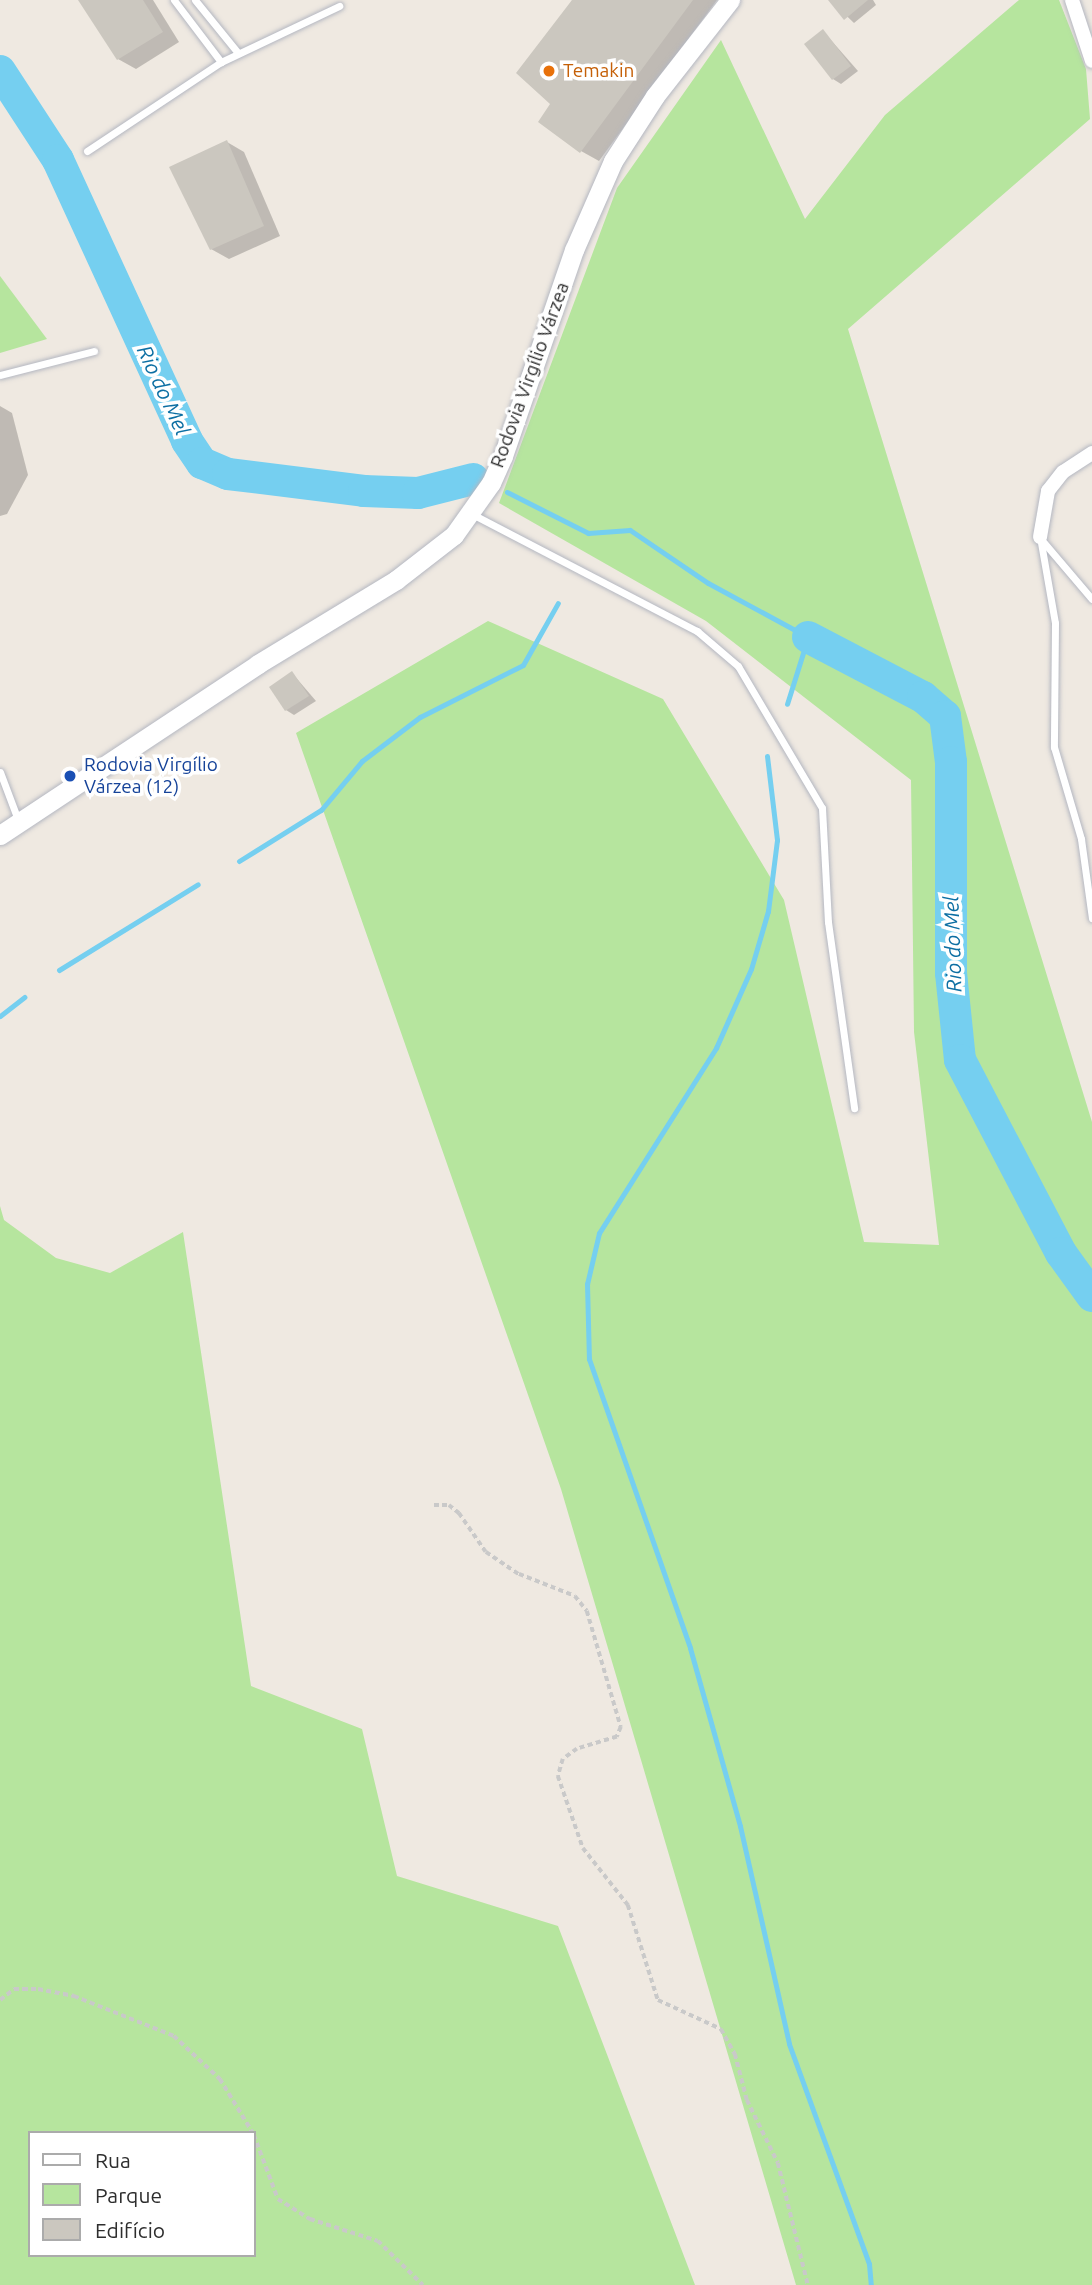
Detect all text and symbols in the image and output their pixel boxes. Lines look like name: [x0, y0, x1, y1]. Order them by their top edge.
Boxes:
place label: Temakin: [563, 60, 634, 82]
marker: Temakin: [541, 63, 557, 79]
street label: Rodovia Virgílio Várzea: [486, 279, 574, 471]
water label: Rio do Mel: [132, 341, 196, 439]
place label: Rodovia Virgílio Várzea (12): [84, 754, 218, 798]
marker: Rodovia Virgílio Várzea (12): [62, 768, 78, 784]
water label: Rio do Mel: [938, 895, 966, 993]
legend: [28, 2131, 256, 2257]
text: Rua: [95, 2148, 131, 2172]
text: Parque: [95, 2183, 162, 2207]
text: Edifício: [95, 2218, 165, 2242]

